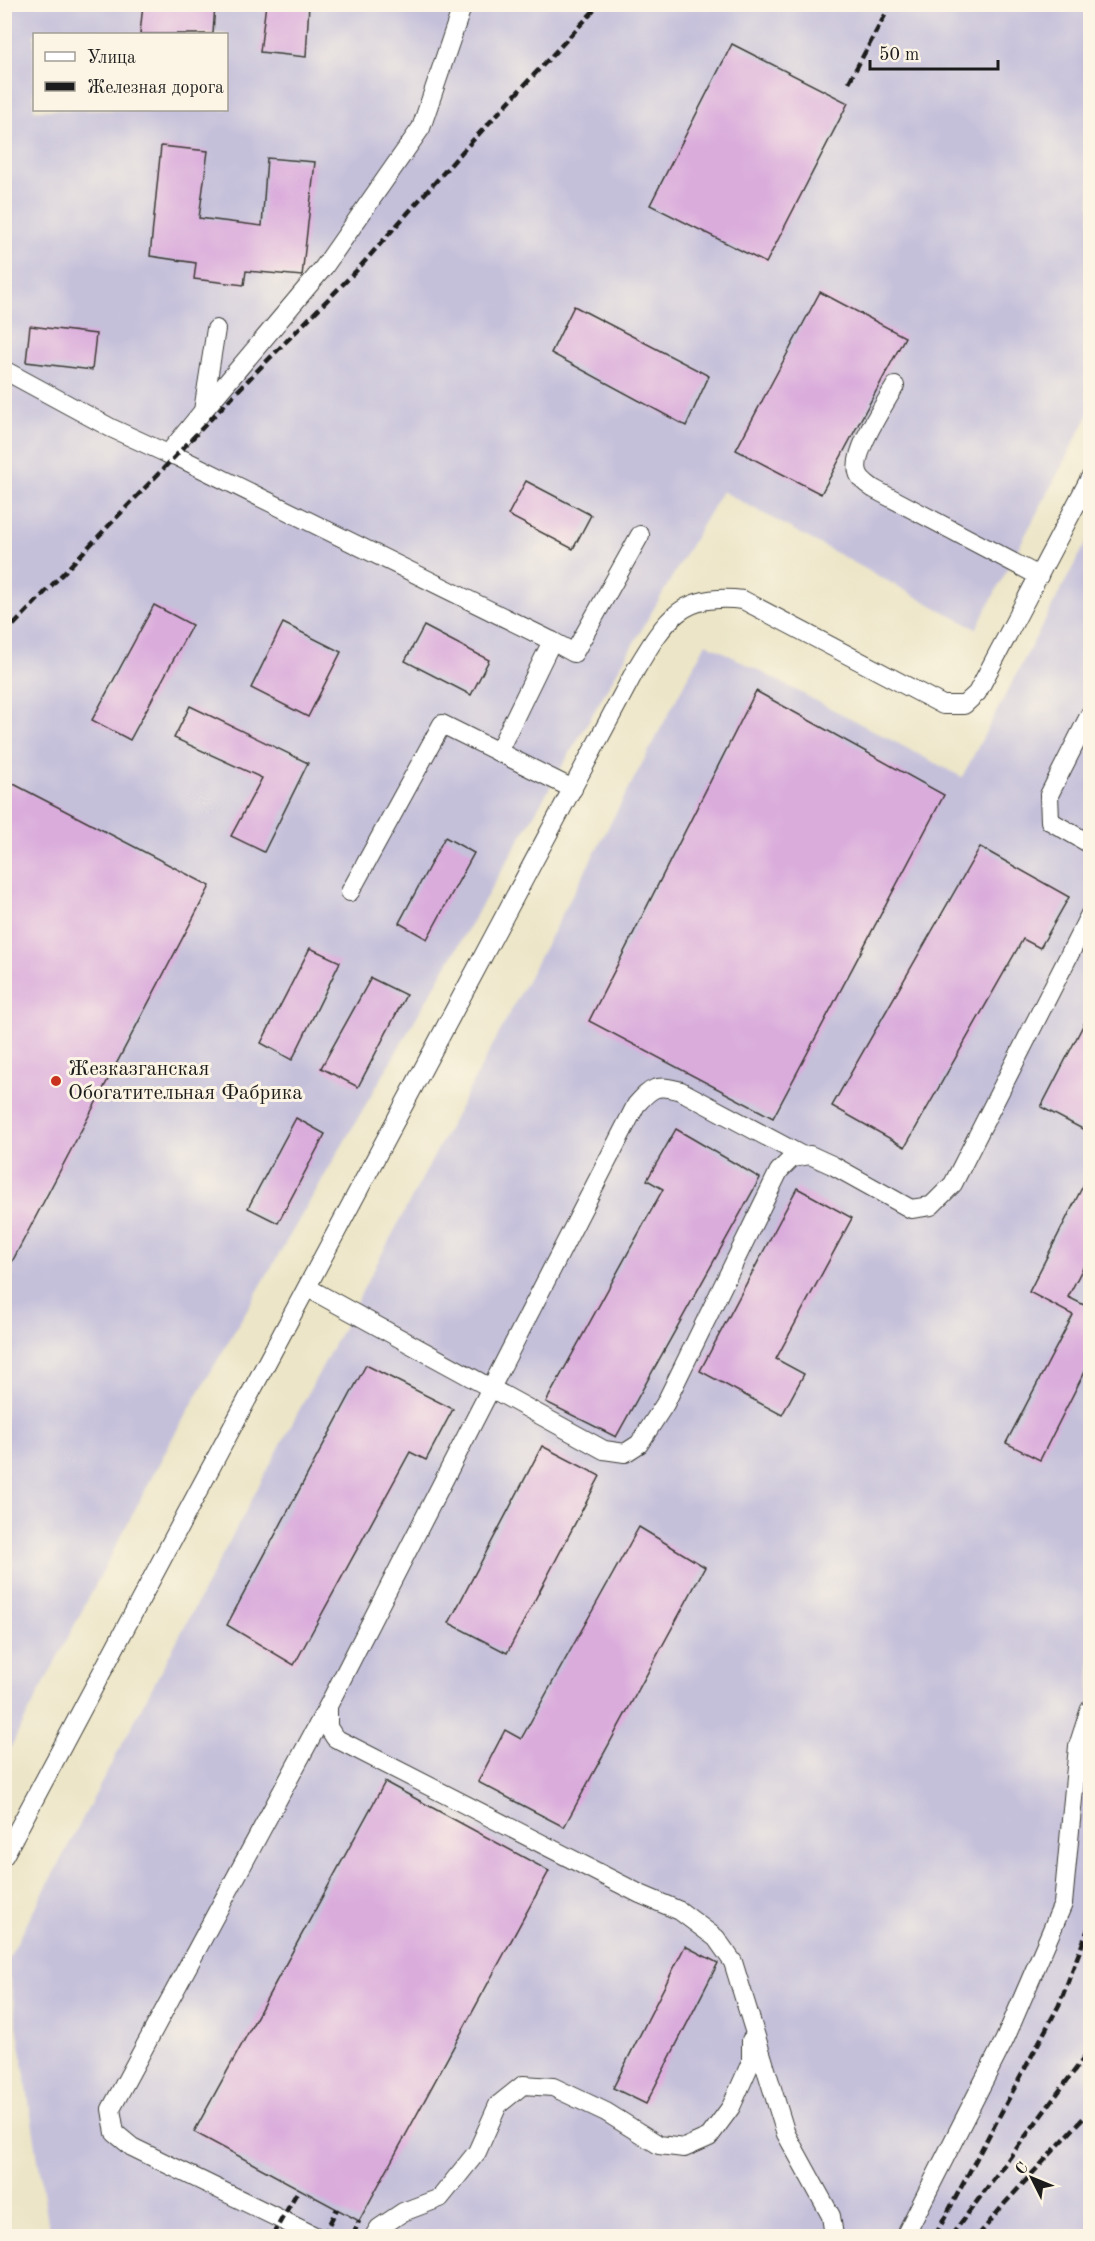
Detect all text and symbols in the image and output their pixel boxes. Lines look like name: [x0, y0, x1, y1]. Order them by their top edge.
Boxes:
legend: [33, 33, 228, 111]
scale bar: [870, 33, 998, 71]
text: 50 m: [879, 46, 919, 64]
text: Улица: [87, 49, 136, 67]
text: Железная дорога: [87, 79, 224, 97]
place label: Жезказганская Обогатительная Фабрика: [68, 1059, 303, 1104]
marker: Жезказганская Обогатительная Фабрика: [49, 1074, 63, 1088]
north arrow: [1002, 2148, 1062, 2208]
text: С: [1013, 2160, 1032, 2178]

